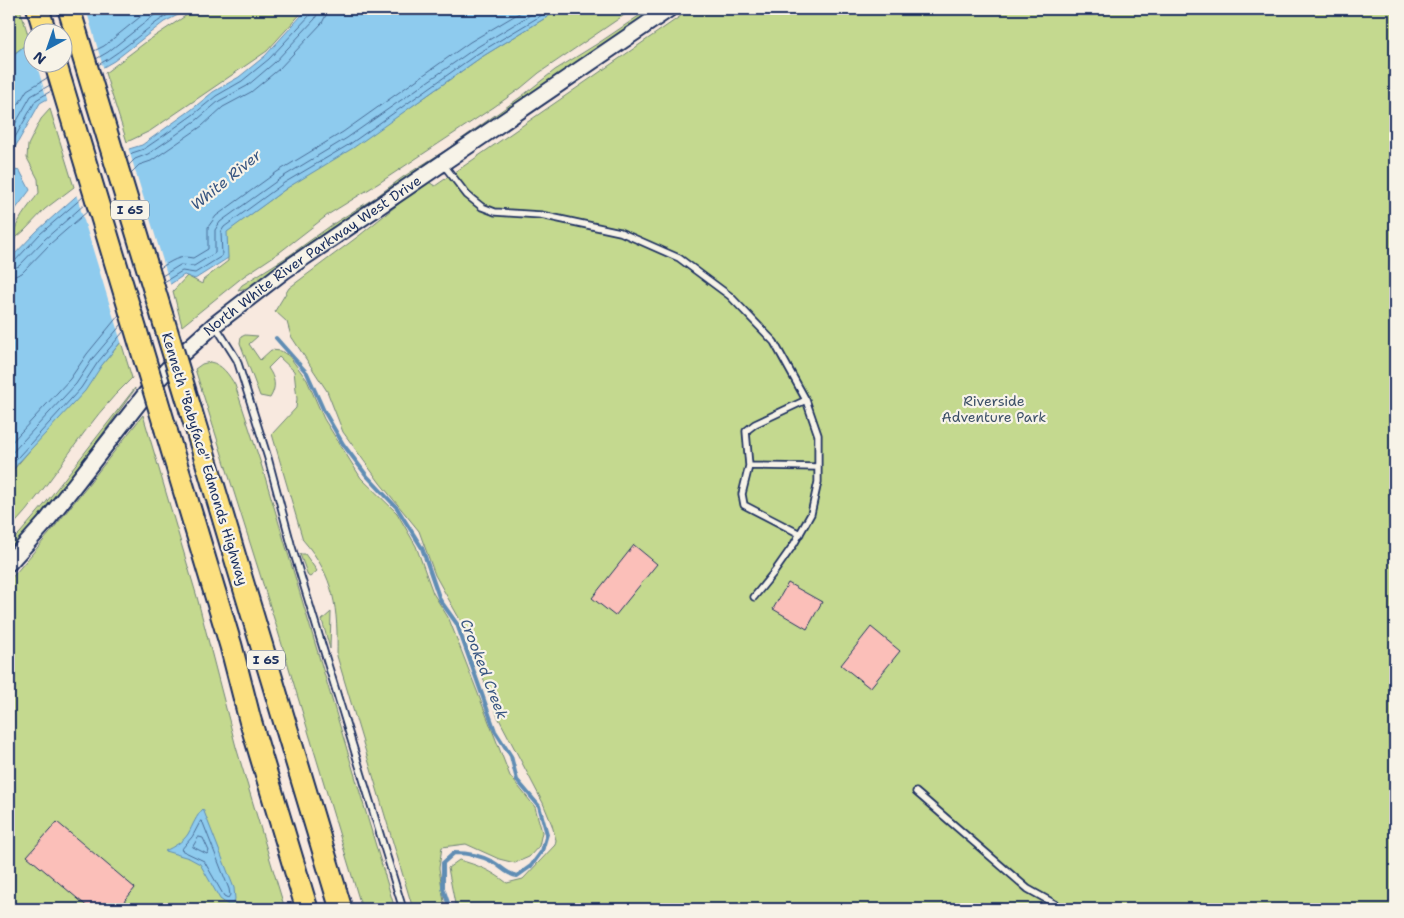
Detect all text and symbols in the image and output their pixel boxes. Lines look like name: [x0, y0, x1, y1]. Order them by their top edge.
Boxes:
north arrow: [22, 22, 72, 72]
text: N: [30, 47, 50, 68]
water label: White River: [186, 145, 266, 215]
street label: North White River Parkway West Drive: [199, 171, 425, 340]
road number: I 65: [111, 200, 149, 220]
street label: Kenneth "Babyface" Edmonds Highway: [158, 330, 252, 588]
park label: Riverside Adventure Park: [942, 392, 1046, 426]
water label: Crooked Creek: [456, 616, 512, 722]
road number: I 65: [247, 650, 285, 670]

